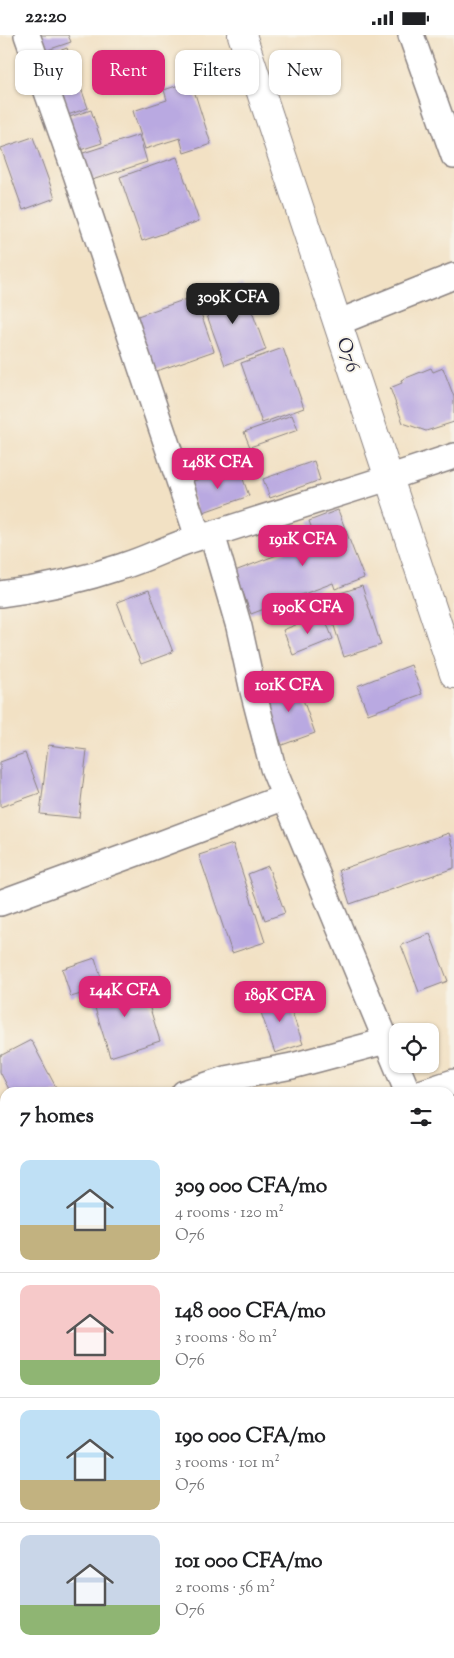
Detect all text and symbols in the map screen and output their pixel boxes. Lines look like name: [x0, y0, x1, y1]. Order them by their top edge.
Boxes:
text: 22:20: [25, 4, 67, 31]
chip: Buy: [15, 50, 82, 95]
chip: Rent: [92, 50, 165, 95]
chip: Filters: [175, 50, 259, 95]
chip: New: [269, 50, 341, 95]
pin: 309K CFA: [181, 283, 285, 325]
text: 309K CFA: [197, 287, 269, 310]
street label: O76: [329, 334, 365, 376]
pin: 148K CFA: [166, 447, 270, 490]
text: 148K CFA: [183, 452, 253, 475]
pin: 191K CFA: [251, 525, 355, 567]
text: 191K CFA: [269, 529, 337, 552]
pin: 190K CFA: [256, 593, 360, 635]
text: 190K CFA: [273, 597, 343, 620]
pin: 101K CFA: [237, 671, 341, 713]
text: 101K CFA: [255, 675, 323, 698]
pin: 144K CFA: [73, 975, 177, 1018]
text: 144K CFA: [90, 980, 160, 1003]
pin: 189K CFA: [228, 981, 332, 1023]
text: 189K CFA: [245, 985, 315, 1008]
map controls: [389, 1023, 439, 1073]
button: locate: [389, 1023, 439, 1073]
text: 7 homes: [20, 1102, 94, 1132]
icon: filters: [407, 1103, 435, 1131]
text: 309 000 CFA/mo: [175, 1172, 327, 1202]
icon: home: [60, 1180, 120, 1240]
text: 4 rooms · 120 m²: [175, 1202, 284, 1225]
text: O76: [175, 1225, 205, 1248]
text: 148 000 CFA/mo: [175, 1297, 326, 1327]
icon: home: [60, 1305, 120, 1365]
text: 3 rooms · 80 m²: [175, 1327, 277, 1350]
text: O76: [175, 1350, 205, 1373]
text: 190 000 CFA/mo: [175, 1422, 326, 1452]
icon: home: [60, 1430, 120, 1490]
text: 3 rooms · 101 m²: [175, 1452, 280, 1475]
text: O76: [175, 1475, 205, 1498]
text: 101 000 CFA/mo: [175, 1547, 323, 1577]
icon: home: [60, 1555, 120, 1615]
text: 2 rooms · 56 m²: [175, 1577, 275, 1600]
text: O76: [175, 1600, 205, 1623]

